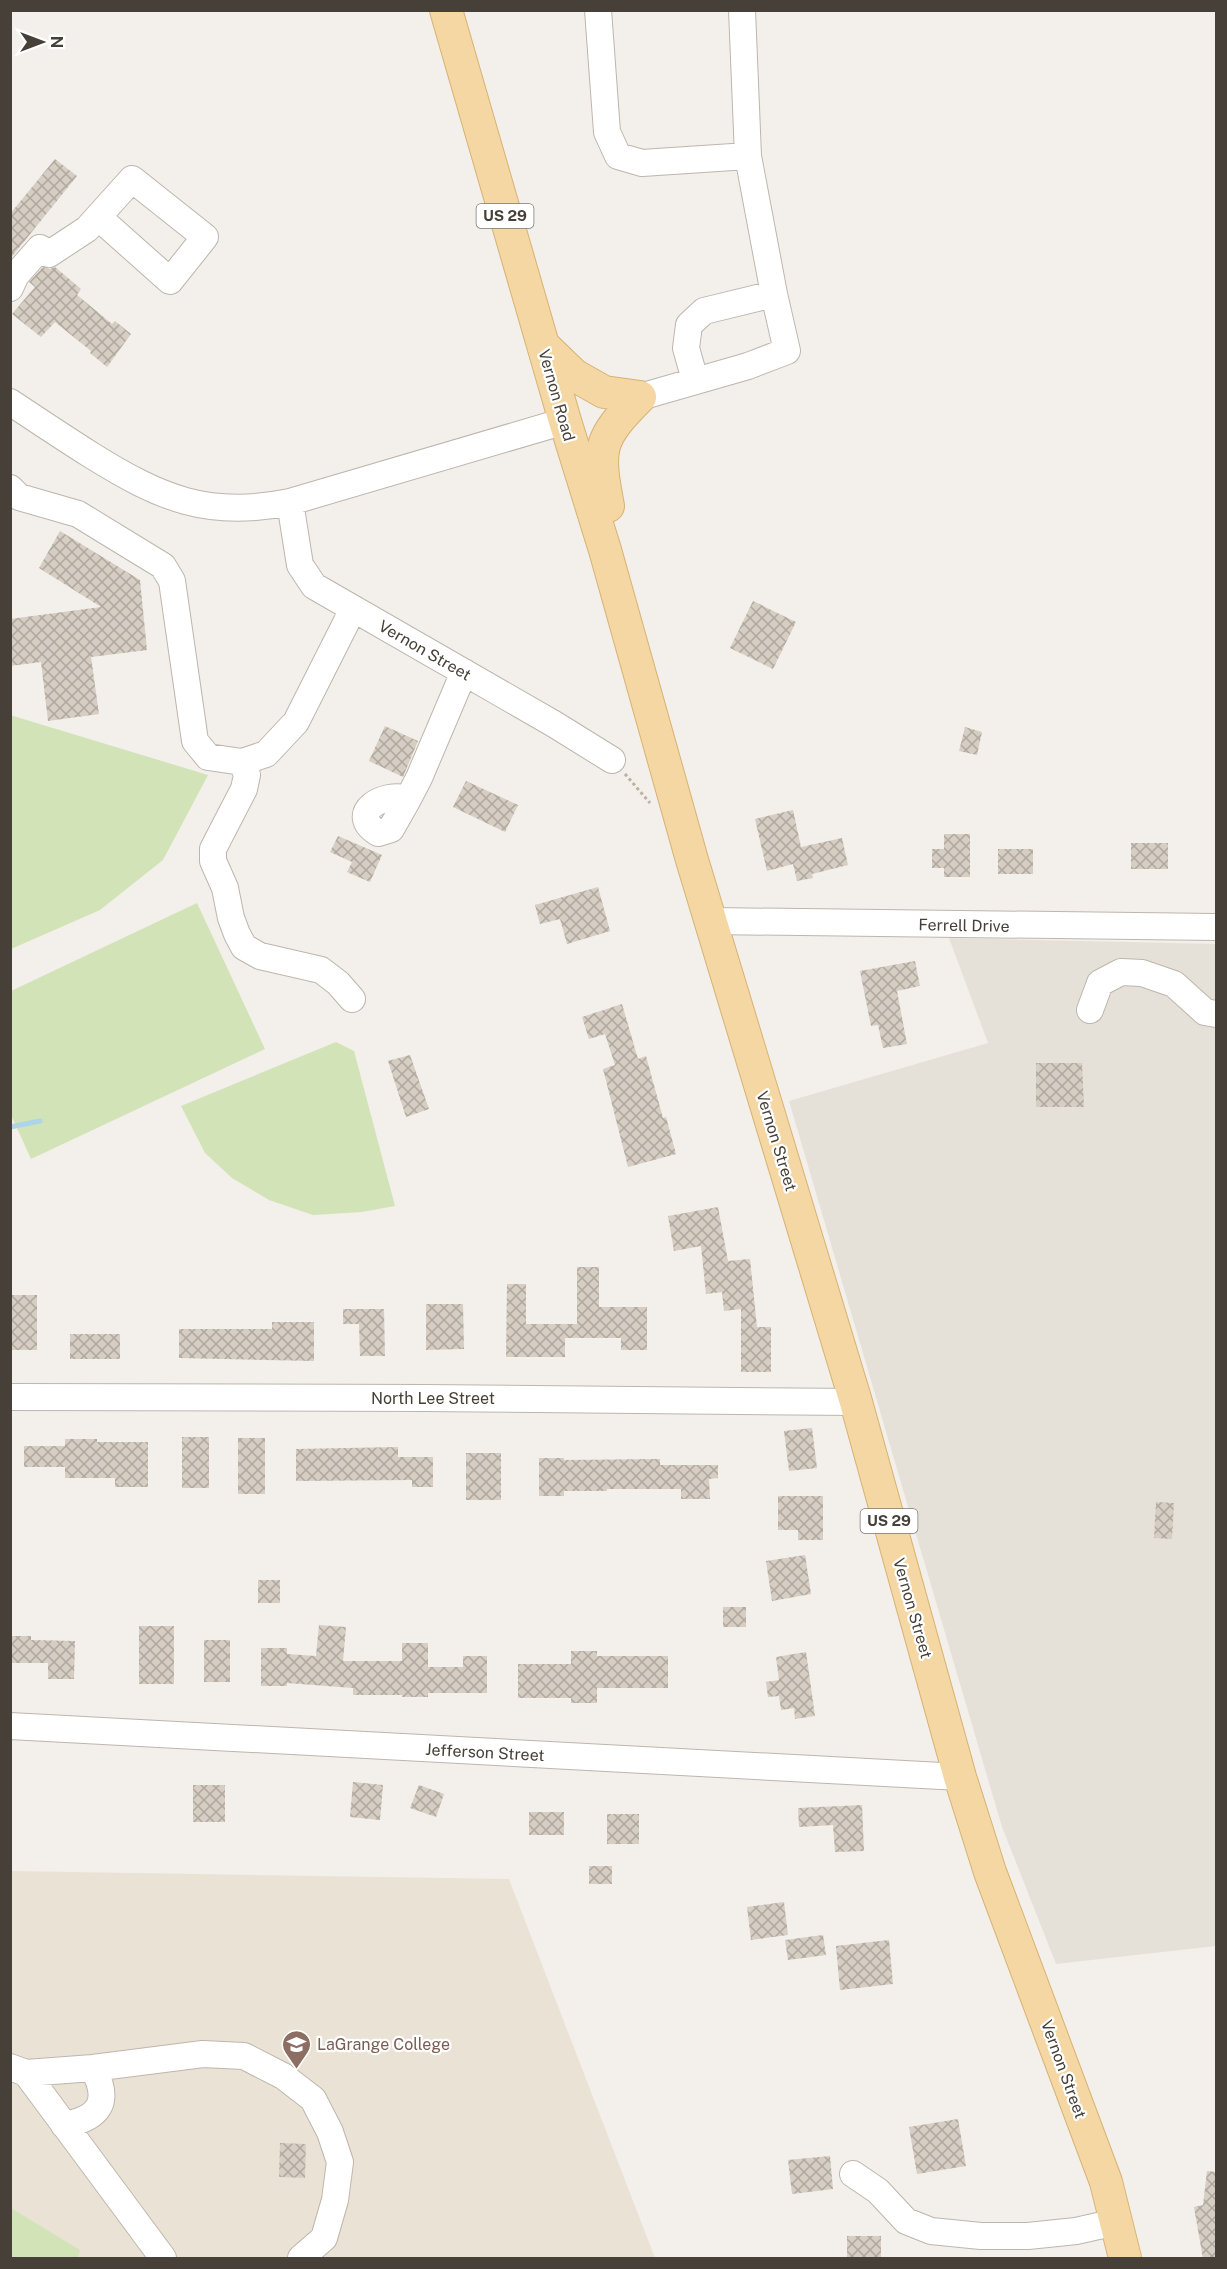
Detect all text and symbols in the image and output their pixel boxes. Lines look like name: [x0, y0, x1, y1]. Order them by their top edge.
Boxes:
north arrow: [12, 12, 72, 72]
text: N: [47, 36, 66, 48]
road number: US 29: [476, 204, 534, 228]
street label: Vernon Road: [534, 347, 579, 443]
street label: Vernon Street: [375, 616, 474, 685]
street label: Ferrell Drive: [918, 915, 1010, 936]
street label: Vernon Street: [752, 1089, 801, 1193]
street label: North Lee Street: [371, 1389, 495, 1408]
road number: US 29: [860, 1509, 918, 1533]
street label: Vernon Street: [889, 1556, 936, 1661]
street label: Jefferson Street: [425, 1740, 545, 1765]
street label: Vernon Street: [1037, 2017, 1090, 2121]
school or university icon: LaGrange College: [280, 2028, 312, 2070]
place label: LaGrange College: [317, 2035, 450, 2054]

